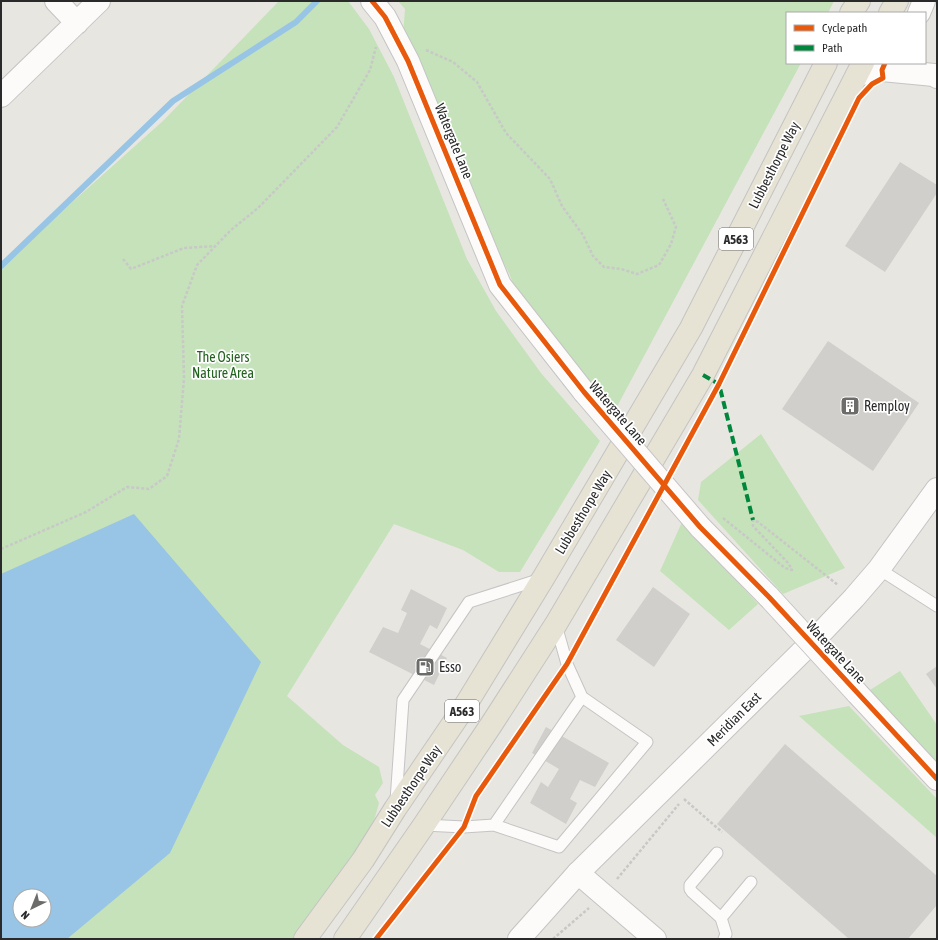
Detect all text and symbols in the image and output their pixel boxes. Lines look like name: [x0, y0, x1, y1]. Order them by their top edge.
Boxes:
legend: [786, 12, 926, 64]
text: Cycle path: [822, 21, 867, 35]
text: Path: [822, 41, 843, 55]
street label: Watergate Lane: [432, 101, 476, 181]
street label: Lubbesthorpe Way: [745, 119, 803, 211]
road number: A563: [719, 228, 753, 250]
park label: The Osiers Nature Area: [192, 349, 254, 381]
street label: Watergate Lane: [586, 378, 650, 448]
building icon: Remploy: [839, 395, 861, 417]
place label: Remploy: [864, 398, 910, 414]
street label: Lubbesthorpe Way: [552, 467, 614, 557]
street label: Watergate Lane: [803, 617, 869, 687]
fuel station icon: Esso: [414, 656, 436, 678]
place label: Esso: [439, 659, 461, 675]
street label: Meridian East: [704, 689, 764, 749]
road number: A563: [445, 700, 479, 722]
street label: Lubbesthorpe Way: [378, 742, 444, 830]
north arrow: [12, 888, 52, 928]
text: N: [19, 909, 32, 922]

